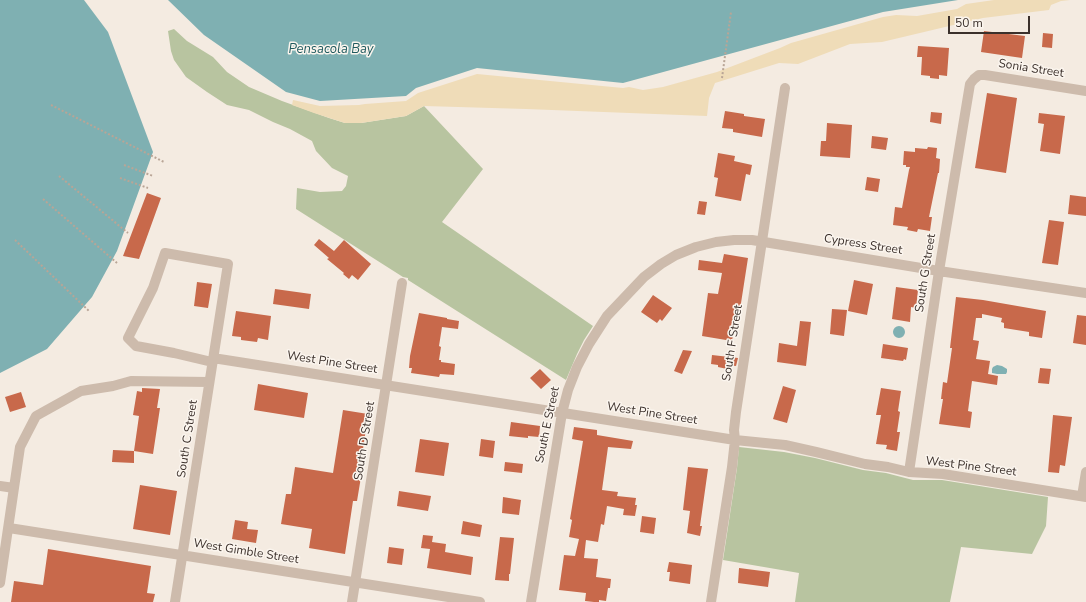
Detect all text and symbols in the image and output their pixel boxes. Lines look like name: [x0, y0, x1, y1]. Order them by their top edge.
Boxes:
scale bar: [950, 8, 1032, 34]
text: 50 m: [955, 15, 983, 31]
water label: Pensacola Bay: [289, 42, 373, 58]
street label: Sonia Street: [997, 57, 1065, 81]
street label: Cypress Street: [823, 232, 903, 258]
street label: South G Street: [913, 233, 939, 313]
street label: South F Street: [720, 304, 746, 382]
street label: West Pine Street: [286, 349, 378, 377]
street label: South E Street: [533, 385, 563, 465]
street label: South C Street: [175, 399, 201, 479]
street label: West Pine Street: [606, 400, 698, 428]
street label: South D Street: [352, 401, 378, 481]
street label: West Pine Street: [925, 454, 1017, 480]
street label: West Gimble Street: [192, 537, 300, 567]

